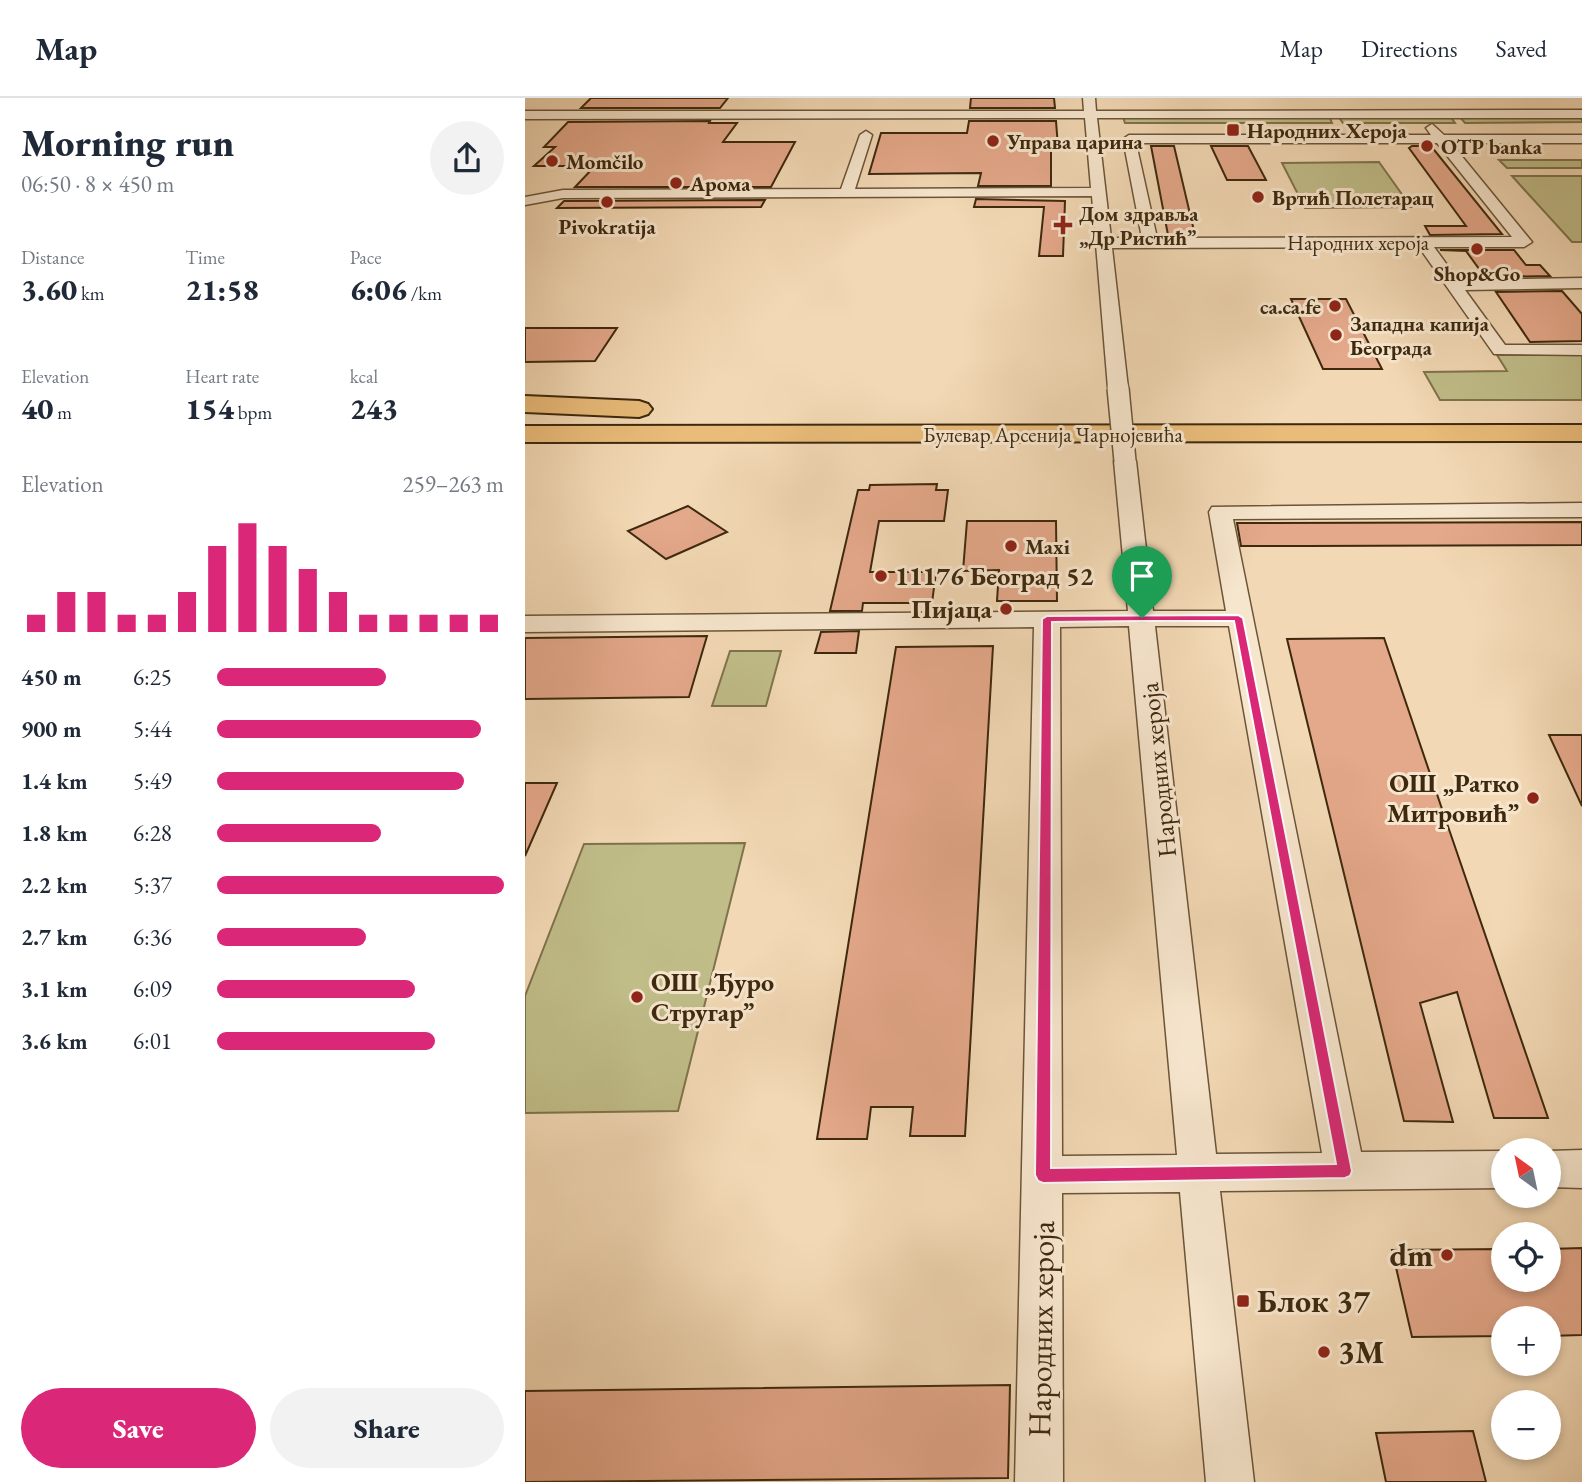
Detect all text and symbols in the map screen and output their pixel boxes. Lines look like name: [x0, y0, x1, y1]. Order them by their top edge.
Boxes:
text: Map: [35, 27, 97, 70]
text: Map: [1280, 33, 1323, 64]
text: Directions: [1361, 33, 1458, 64]
text: Saved: [1496, 33, 1547, 64]
place label: Народних Хероја: [1247, 117, 1407, 144]
text: Morning run: [21, 118, 234, 167]
button: share: [430, 121, 504, 195]
marker: Народних Хероја: [1225, 122, 1241, 138]
place label: Управа царина: [1006, 128, 1144, 155]
marker: Управа царина: [985, 133, 1001, 149]
place label: OTP banka: [1441, 133, 1543, 160]
marker: OTP banka: [1419, 138, 1435, 154]
place label: Momčilo: [566, 148, 644, 175]
marker: Momčilo: [544, 153, 560, 169]
text: 06:50 · 8 × 450 m: [21, 169, 174, 199]
place label: Арома: [689, 170, 751, 197]
marker: Арома: [668, 175, 684, 191]
place label: Вртић Полетарац: [1272, 184, 1434, 211]
marker: Вртић Полетарац: [1250, 189, 1266, 205]
marker: Pivokratija: [599, 194, 615, 210]
place label: Дом здравља „Др Ристић”: [1079, 200, 1199, 251]
place label: Pivokratija: [558, 213, 656, 240]
marker: Дом здравља „Др Ристић”: [1053, 215, 1073, 235]
street label: Народних хероја: [1287, 229, 1430, 256]
marker: Shop&Go: [1469, 241, 1485, 257]
text: Distance: [21, 245, 84, 270]
text: Time: [185, 245, 225, 270]
text: Pace: [350, 245, 382, 270]
place label: Shop&Go: [1434, 260, 1521, 287]
text: 3.60: [21, 270, 77, 309]
text: 21:58: [185, 270, 259, 309]
text: 6:06: [350, 270, 407, 309]
text: km: [77, 281, 105, 306]
text: /km: [407, 281, 442, 306]
place label: ca.ca.fe: [1260, 293, 1321, 320]
marker: ca.ca.fe: [1327, 298, 1343, 314]
place label: Западна капија Београда: [1350, 310, 1490, 361]
marker: Западна капија Београда: [1328, 327, 1344, 343]
text: Elevation: [21, 364, 89, 389]
text: Heart rate: [185, 364, 259, 389]
text: kcal: [350, 364, 378, 389]
text: 40: [21, 389, 53, 428]
text: 154: [185, 389, 234, 428]
text: 243: [350, 389, 398, 428]
text: m: [53, 400, 72, 425]
text: bpm: [234, 400, 272, 425]
street label: Булевар Арсенија Чарнојевића: [923, 421, 1184, 448]
text: Elevation: [21, 469, 104, 499]
text: 259–263 m: [403, 469, 504, 499]
place label: Maxi: [1025, 533, 1070, 560]
marker: Maxi: [1003, 538, 1019, 554]
pin: [1112, 546, 1172, 618]
icon: arrive: [1123, 557, 1161, 595]
place label: 11176 Београд 52: [895, 559, 1094, 593]
marker: 11176 Београд 52: [873, 568, 889, 584]
place label: Пијаца: [911, 592, 993, 626]
marker: Пијаца: [998, 601, 1014, 617]
text: 450 m: [21, 662, 82, 692]
text: 6:25: [133, 662, 172, 692]
street label: Народних хероја: [1132, 680, 1184, 859]
text: 900 m: [21, 714, 82, 744]
text: 5:44: [133, 714, 172, 744]
text: 1.4 km: [21, 766, 88, 796]
text: 5:49: [133, 766, 172, 796]
place label: ОШ „Ратко Митровић”: [1387, 766, 1519, 830]
marker: ОШ „Ратко Митровић”: [1525, 790, 1541, 806]
text: 1.8 km: [21, 818, 88, 848]
text: 6:28: [133, 818, 172, 848]
text: 2.2 km: [21, 870, 88, 900]
text: 5:37: [133, 870, 172, 900]
text: 2.7 km: [21, 922, 88, 952]
text: 6:36: [133, 922, 172, 952]
place label: ОШ „Ђуро Стругар”: [651, 965, 774, 1029]
text: 3.1 km: [21, 974, 88, 1004]
text: 6:09: [133, 974, 172, 1004]
marker: ОШ „Ђуро Стругар”: [629, 989, 645, 1005]
text: 3.6 km: [21, 1026, 88, 1056]
text: 6:01: [133, 1026, 172, 1056]
north arrow: [1491, 1138, 1561, 1208]
map controls: [1491, 1138, 1561, 1460]
street label: Народних хероја: [1018, 1220, 1064, 1438]
button: locate: [1491, 1222, 1561, 1292]
place label: dm: [1389, 1234, 1433, 1276]
marker: dm: [1439, 1247, 1455, 1263]
place label: Блок 37: [1257, 1280, 1370, 1322]
marker: Блок 37: [1235, 1293, 1251, 1309]
button: +: [1491, 1306, 1561, 1376]
place label: 3M: [1338, 1331, 1384, 1373]
marker: 3M: [1316, 1344, 1332, 1360]
button: Save: [21, 1388, 256, 1468]
button: Share: [270, 1388, 504, 1468]
button: −: [1491, 1390, 1561, 1460]

